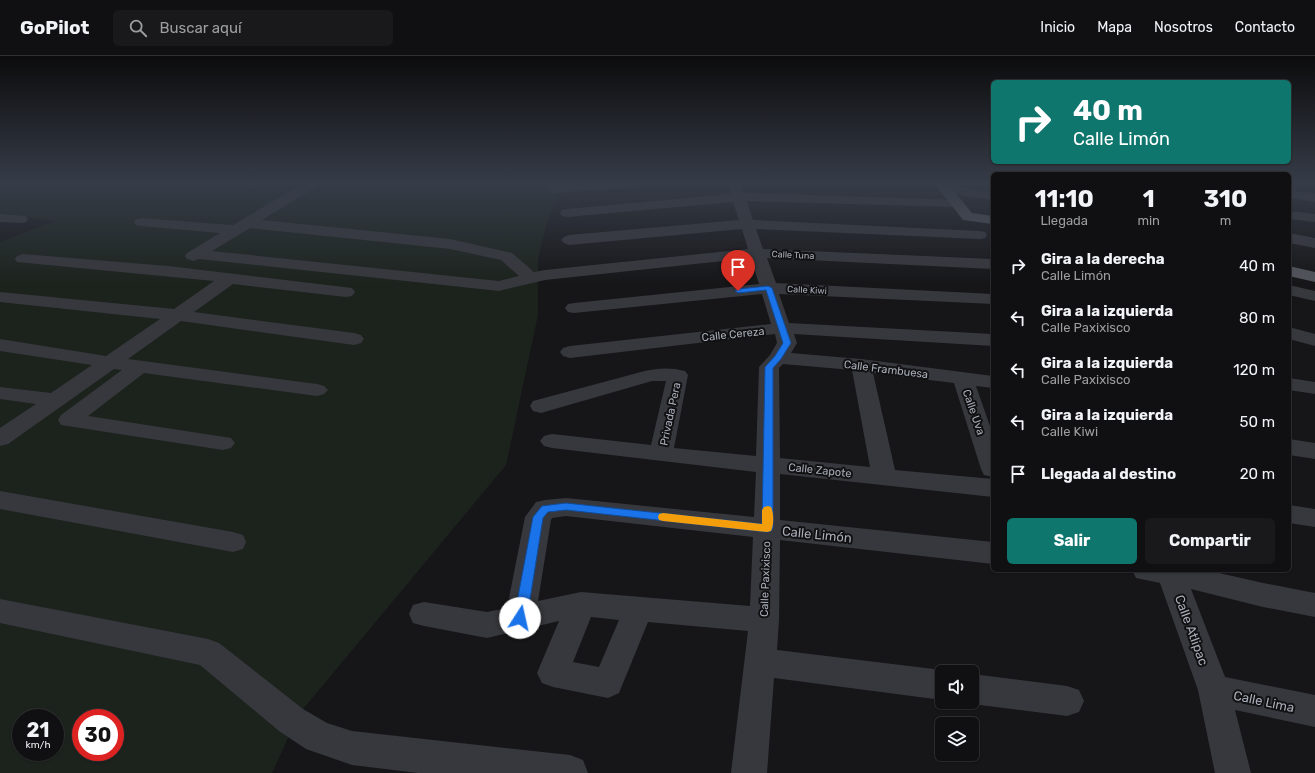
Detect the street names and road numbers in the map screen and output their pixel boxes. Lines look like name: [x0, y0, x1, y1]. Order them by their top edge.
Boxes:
street label: Calle Tuna: [771, 249, 815, 261]
street label: Calle Kiwi: [787, 284, 827, 296]
street label: Calle Cereza: [701, 325, 765, 344]
street label: Calle Frambuesa: [843, 358, 929, 381]
street label: Privada Pera: [657, 381, 684, 447]
street label: Calle Uva: [960, 388, 987, 437]
street label: Calle Zapote: [788, 461, 852, 480]
street label: Calle Limón: [781, 523, 853, 546]
street label: Calle Paxixisco: [758, 541, 773, 617]
street label: Calle Atlipac: [1172, 593, 1211, 668]
street label: Calle Lima: [1232, 688, 1296, 715]

